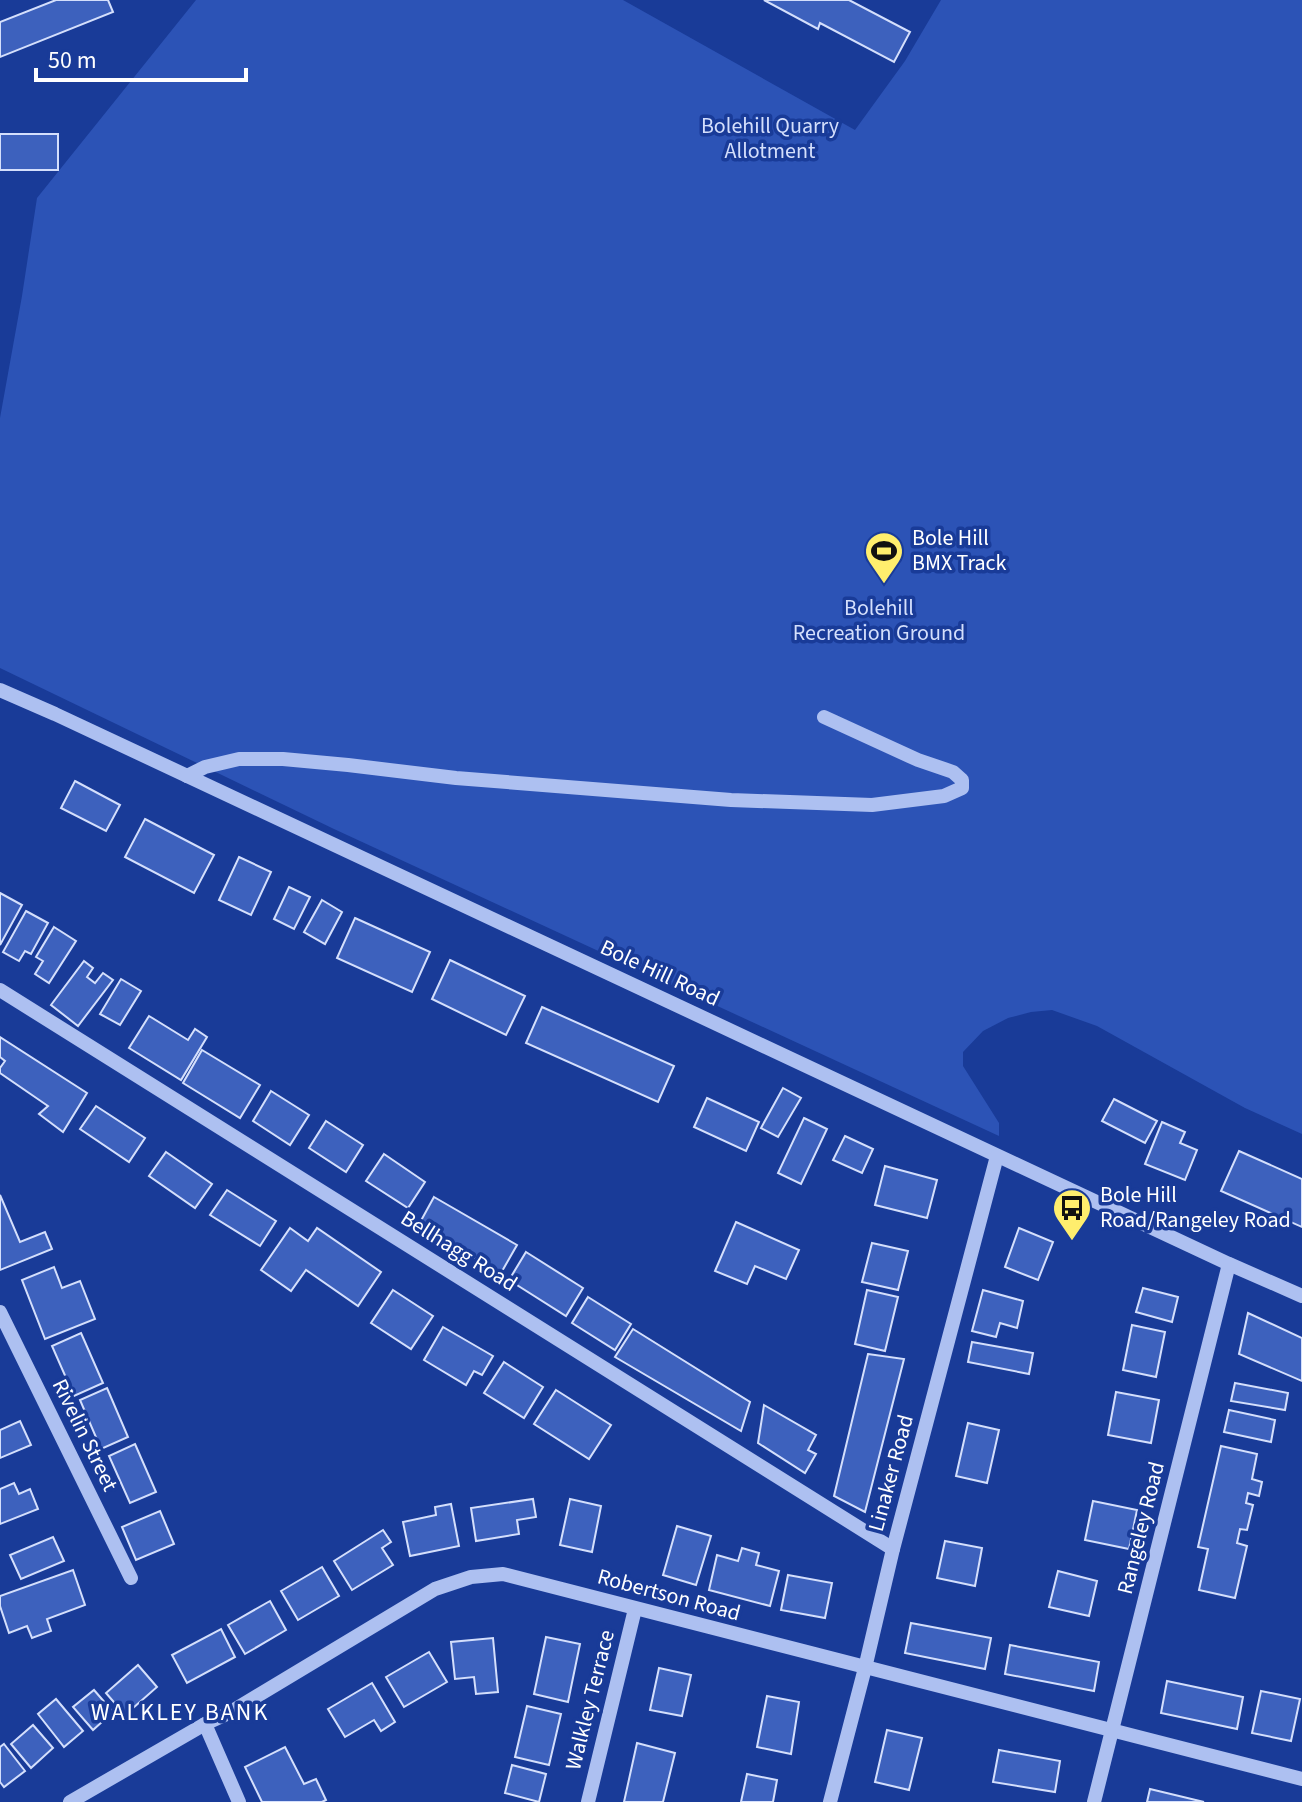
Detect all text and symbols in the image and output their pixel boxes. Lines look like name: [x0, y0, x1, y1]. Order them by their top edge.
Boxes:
scale bar: [36, 32, 246, 82]
text: 50 m: [48, 43, 97, 78]
park label: Bolehill Quarry Allotment: [701, 110, 840, 167]
place label: Bole Hill BMX Track: [912, 522, 1007, 579]
sports icon: Bole Hill BMX Track: [863, 530, 905, 585]
park label: Bolehill Recreation Ground: [793, 592, 965, 649]
street label: Bole Hill Road: [595, 931, 725, 1015]
place label: Bole Hill Road/Rangeley Road: [1100, 1179, 1291, 1236]
bus stop icon: Bole Hill Road/Rangeley Road: [1051, 1187, 1093, 1242]
street label: Bellhagg Road: [395, 1202, 523, 1300]
street label: Rivelin Street: [44, 1373, 126, 1497]
street label: Linaker Road: [860, 1411, 922, 1535]
street label: Rangeley Road: [1109, 1458, 1173, 1598]
street label: Robertson Road: [594, 1561, 744, 1629]
street label: Walkley Terrace: [557, 1626, 623, 1773]
district label: WALKLEY BANK: [91, 1695, 269, 1730]

